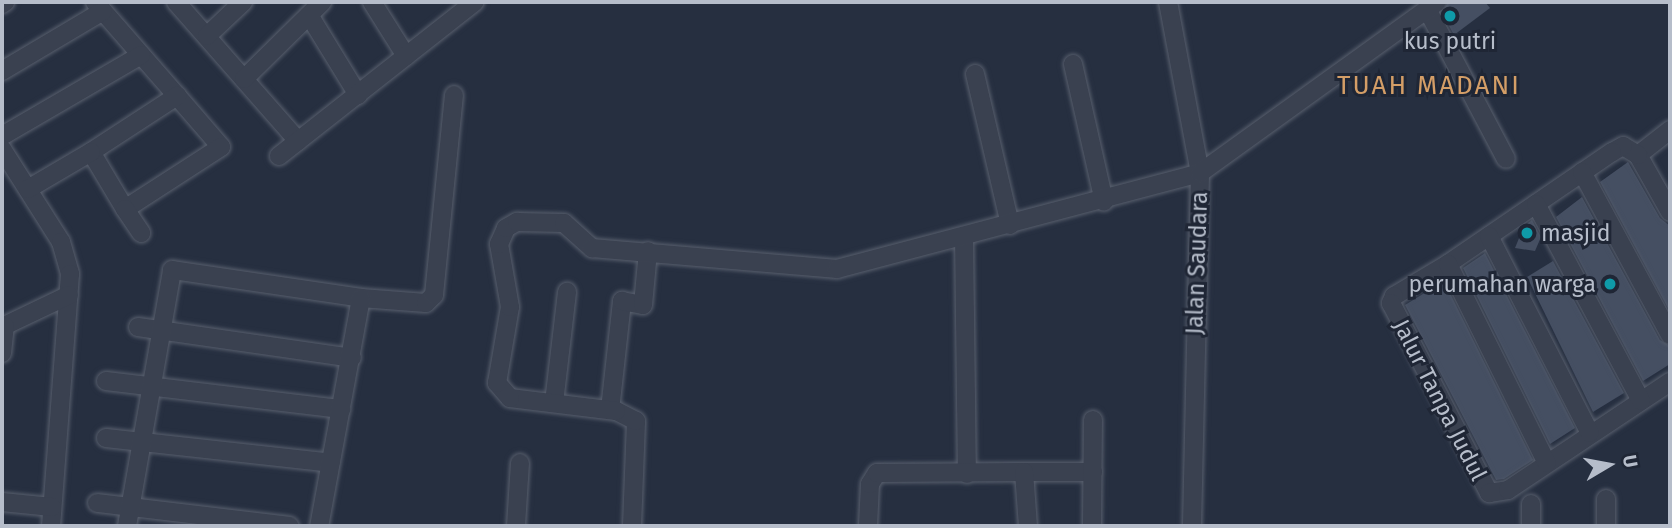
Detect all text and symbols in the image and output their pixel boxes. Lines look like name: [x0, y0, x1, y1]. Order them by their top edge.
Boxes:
marker: kus putri: [1442, 8, 1458, 24]
place label: kus putri: [1404, 27, 1496, 55]
district label: TUAH MADANI: [1338, 70, 1520, 102]
street label: Jalan Saudara: [1181, 191, 1213, 335]
place label: masjid: [1541, 219, 1610, 247]
marker: masjid: [1519, 225, 1535, 241]
place label: perumahan warga: [1408, 270, 1596, 298]
marker: perumahan warga: [1602, 276, 1618, 292]
street label: Jalur Tanpa Judul: [1387, 315, 1493, 485]
north arrow: [1574, 430, 1644, 500]
text: U: [1618, 453, 1643, 469]

